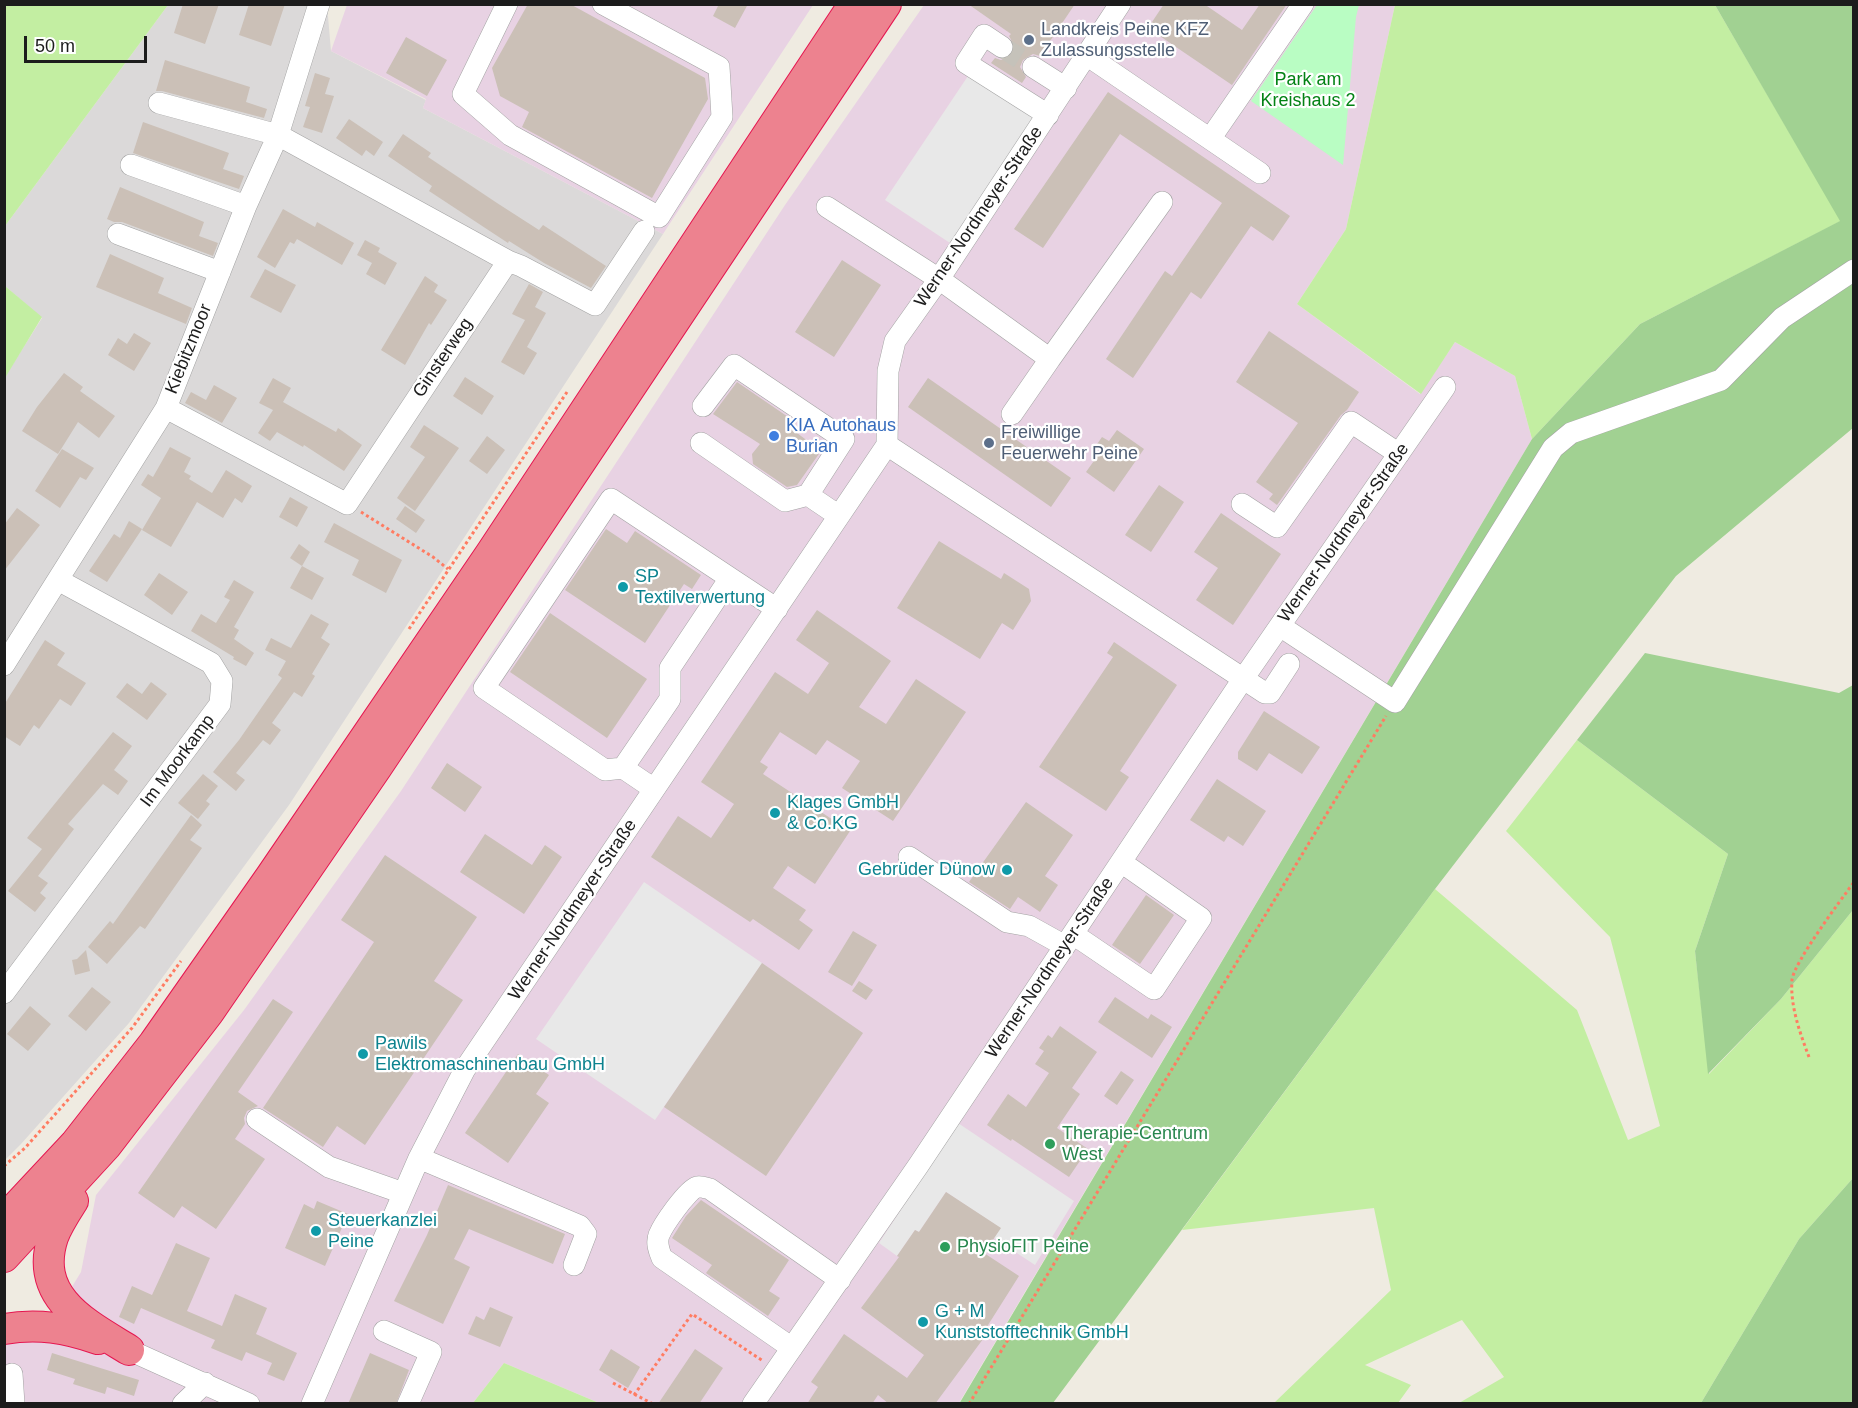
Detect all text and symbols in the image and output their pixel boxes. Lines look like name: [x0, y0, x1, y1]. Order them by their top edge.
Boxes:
place label: Landkreis Peine KFZ Zulassungsstelle: [1041, 19, 1209, 62]
scale bar: [27, 24, 150, 62]
marker: Landkreis Peine KFZ Zulassungsstelle: [1022, 33, 1036, 47]
text: 50 m: [35, 36, 75, 56]
park label: Park am Kreishaus 2: [1260, 69, 1356, 112]
street label: Werner-Nordmeyer-Straße: [910, 122, 1048, 312]
street label: Kiebitzmoor: [161, 301, 217, 397]
street label: Ginsterweg: [409, 314, 477, 402]
place label: KIA Autohaus Burian: [786, 415, 896, 458]
place label: Freiwillige Feuerwehr Peine: [1001, 422, 1138, 464]
marker: KIA Autohaus Burian: [767, 429, 781, 443]
marker: Freiwillige Feuerwehr Peine: [982, 436, 996, 450]
street label: Werner-Nordmeyer-Straße: [1274, 439, 1414, 627]
place label: SP Textilverwertung: [635, 566, 765, 608]
marker: SP Textilverwertung: [616, 580, 630, 594]
street label: Im Moorkamp: [136, 711, 220, 811]
place label: Klages GmbH & Co.KG: [787, 792, 899, 834]
marker: Klages GmbH & Co.KG: [768, 806, 782, 820]
street label: Werner-Nordmeyer-Straße: [504, 815, 642, 1005]
place label: Gebrüder Dünow: [858, 859, 995, 881]
marker: Gebrüder Dünow: [1000, 863, 1014, 877]
street label: Werner-Nordmeyer-Straße: [981, 873, 1119, 1063]
place label: Pawils Elektromaschinenbau GmbH: [375, 1033, 605, 1076]
marker: Pawils Elektromaschinenbau GmbH: [356, 1047, 370, 1061]
place label: Therapie-Centrum West: [1062, 1123, 1208, 1166]
marker: Therapie-Centrum West: [1043, 1137, 1057, 1151]
place label: Steuerkanzlei Peine: [328, 1210, 437, 1252]
marker: Steuerkanzlei Peine: [309, 1224, 323, 1238]
place label: PhysioFIT Peine: [957, 1236, 1089, 1258]
marker: PhysioFIT Peine: [938, 1240, 952, 1254]
place label: G + M Kunststofftechnik GmbH: [935, 1301, 1129, 1344]
marker: G + M Kunststofftechnik GmbH: [916, 1315, 930, 1329]

